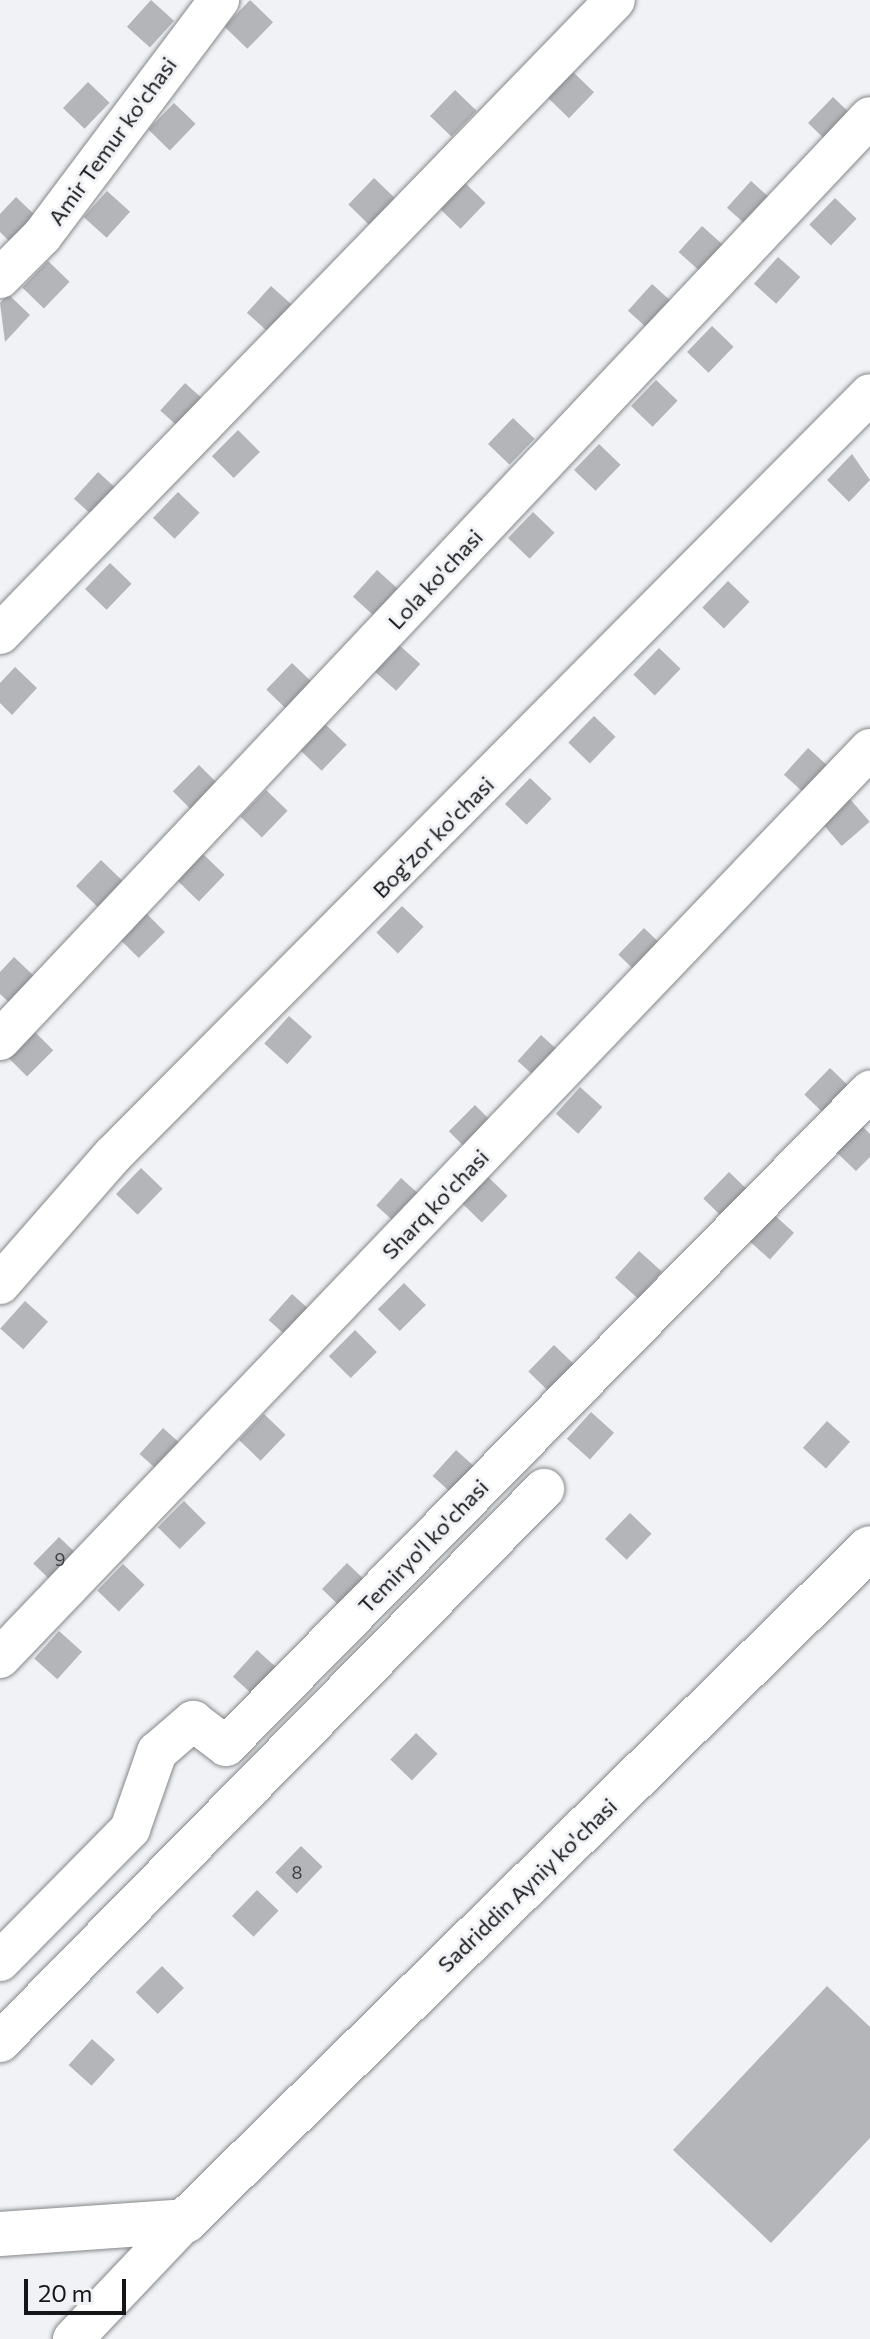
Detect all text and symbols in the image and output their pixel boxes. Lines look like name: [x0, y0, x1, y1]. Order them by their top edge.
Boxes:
street label: Amir Temur ko'chasi: [42, 52, 182, 230]
street label: Lola ko'chasi: [382, 524, 488, 634]
street label: Bog'zor ko'chasi: [367, 771, 499, 903]
street label: Sharq ko'chasi: [376, 1144, 494, 1264]
street label: Temiryo'l ko'chasi: [352, 1474, 494, 1618]
house number: 9: [55, 1548, 65, 1570]
street label: Sadriddin Ayniy ko'chasi: [432, 1793, 622, 1977]
house number: 8: [292, 1861, 302, 1883]
scale bar: [28, 2263, 130, 2313]
text: 20 m: [38, 2278, 92, 2307]

